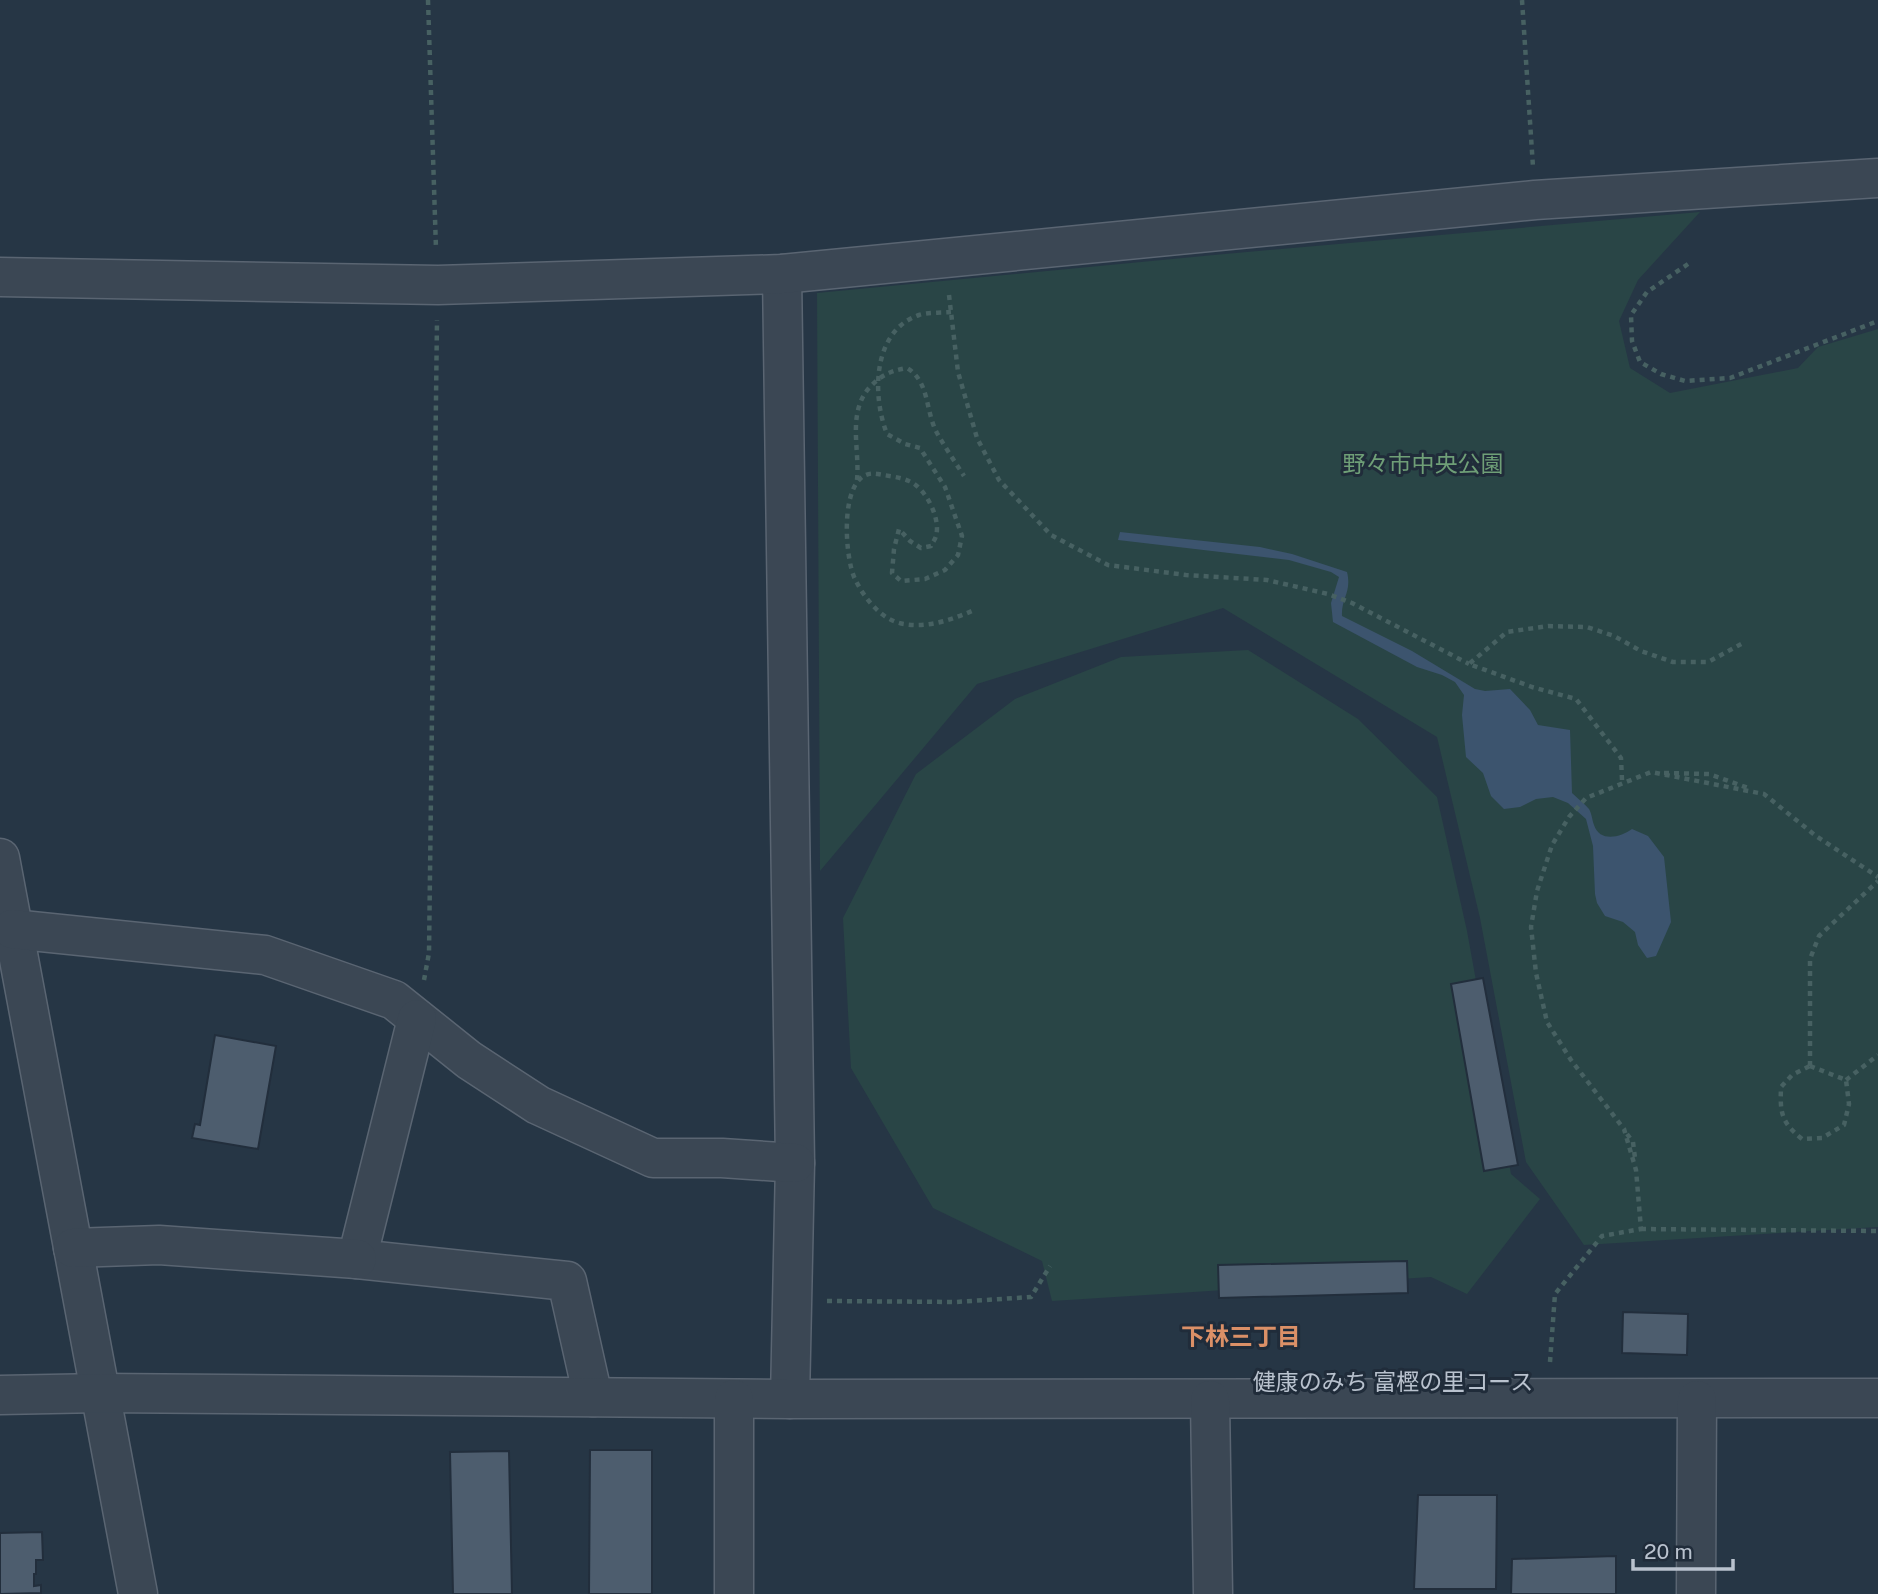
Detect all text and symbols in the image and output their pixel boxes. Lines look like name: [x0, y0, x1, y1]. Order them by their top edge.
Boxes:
park label: 野々市中央公園: [1343, 450, 1504, 477]
district label: 下林三丁目: [1181, 1322, 1301, 1350]
street label: 健康のみち 富樫の里コース: [1253, 1368, 1533, 1395]
scale bar: [1633, 1528, 1733, 1572]
text: 20 m: [1644, 1539, 1693, 1564]

